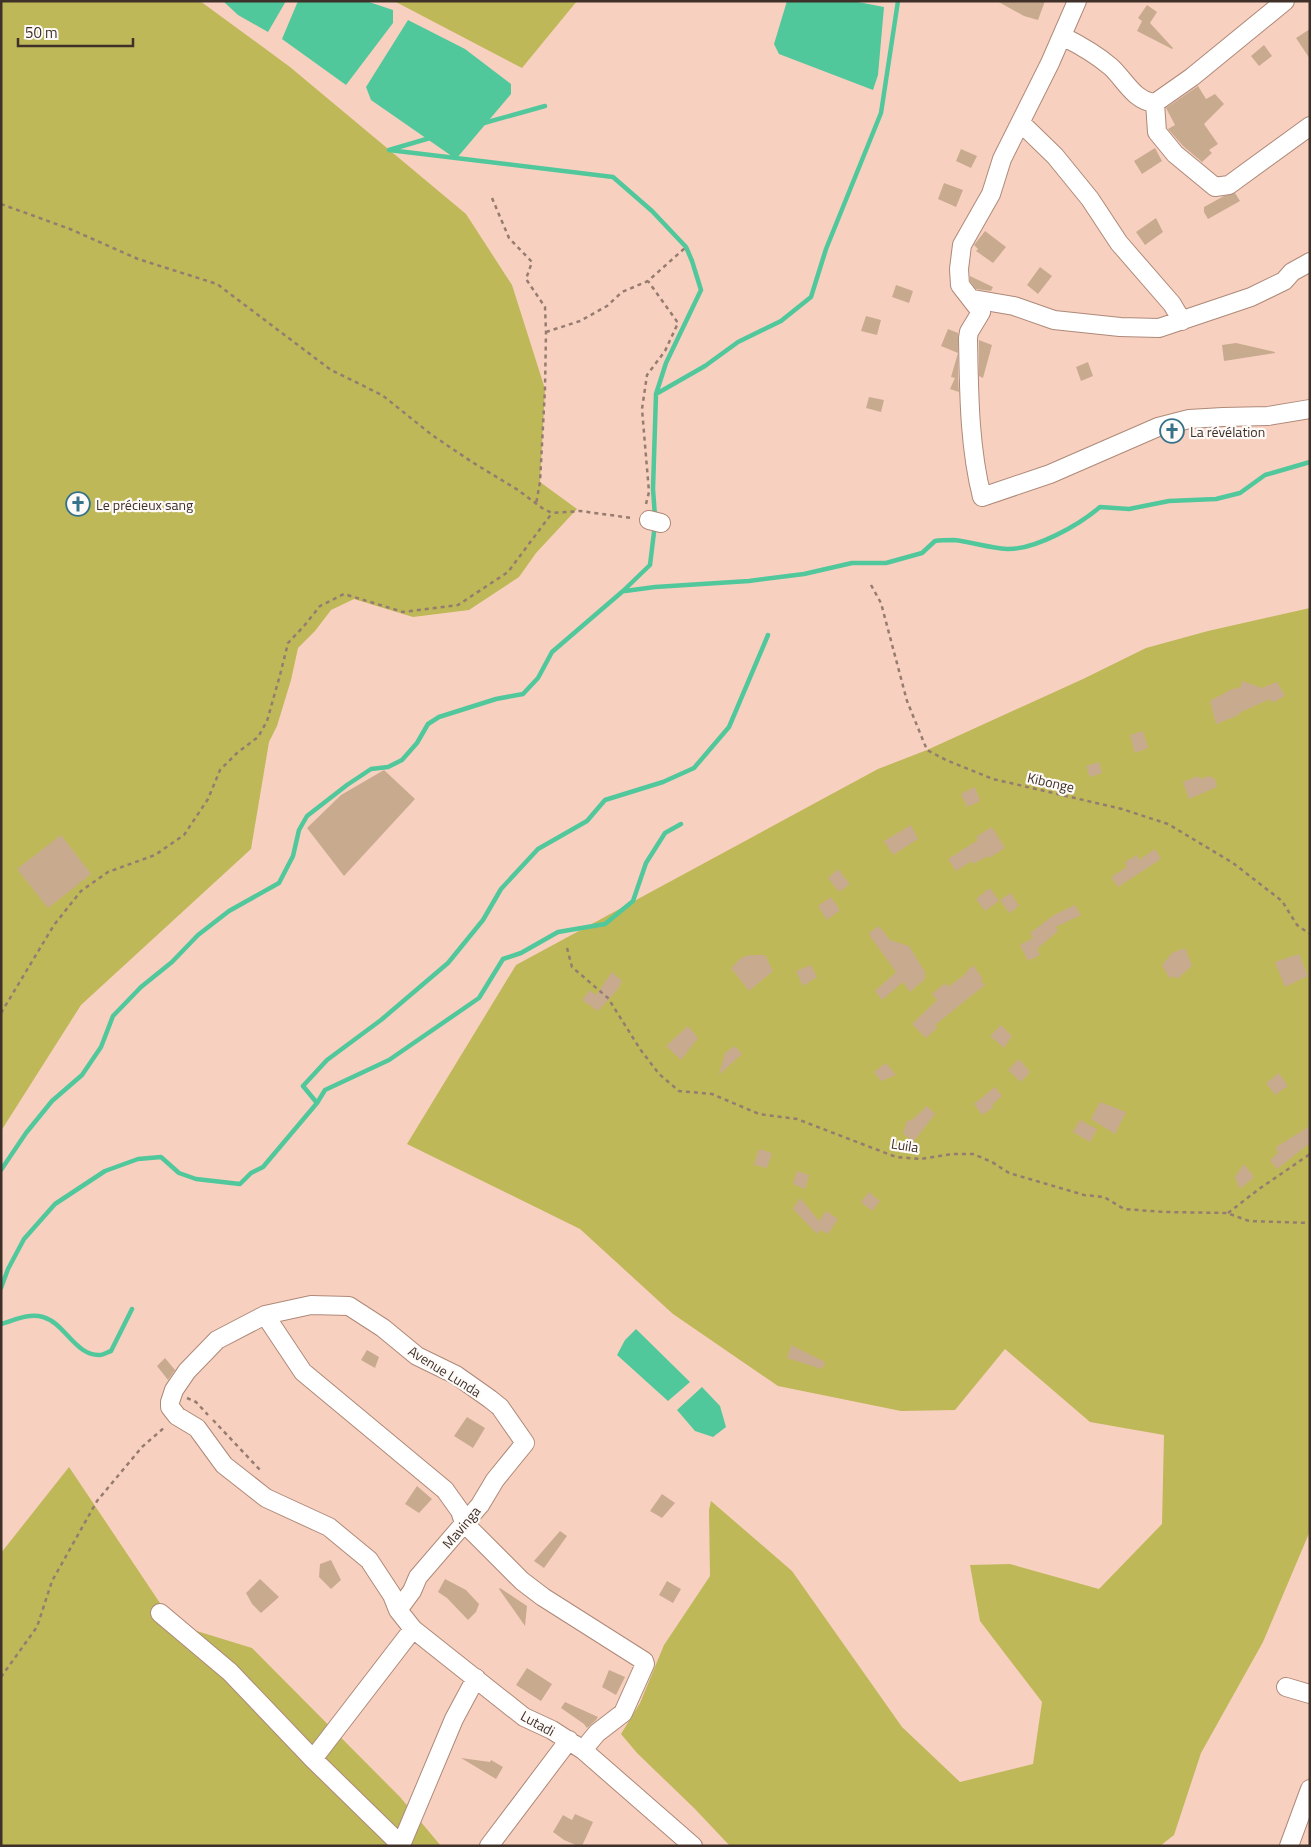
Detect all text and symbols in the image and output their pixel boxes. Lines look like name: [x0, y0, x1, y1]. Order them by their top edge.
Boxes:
scale bar: [18, 15, 132, 47]
text: 50 m: [25, 21, 58, 44]
church icon: La révélation: [1159, 418, 1185, 444]
place label: La révélation: [1190, 421, 1265, 442]
church icon: Le précieux sang: [65, 491, 91, 517]
place label: Le précieux sang: [96, 494, 193, 515]
street label: Kibonge: [1025, 766, 1077, 798]
street label: Luila: [890, 1132, 920, 1158]
street label: Avenue Lunda: [404, 1340, 486, 1402]
street label: Mavinga: [437, 1501, 485, 1553]
street label: Lutadi: [517, 1705, 559, 1741]

